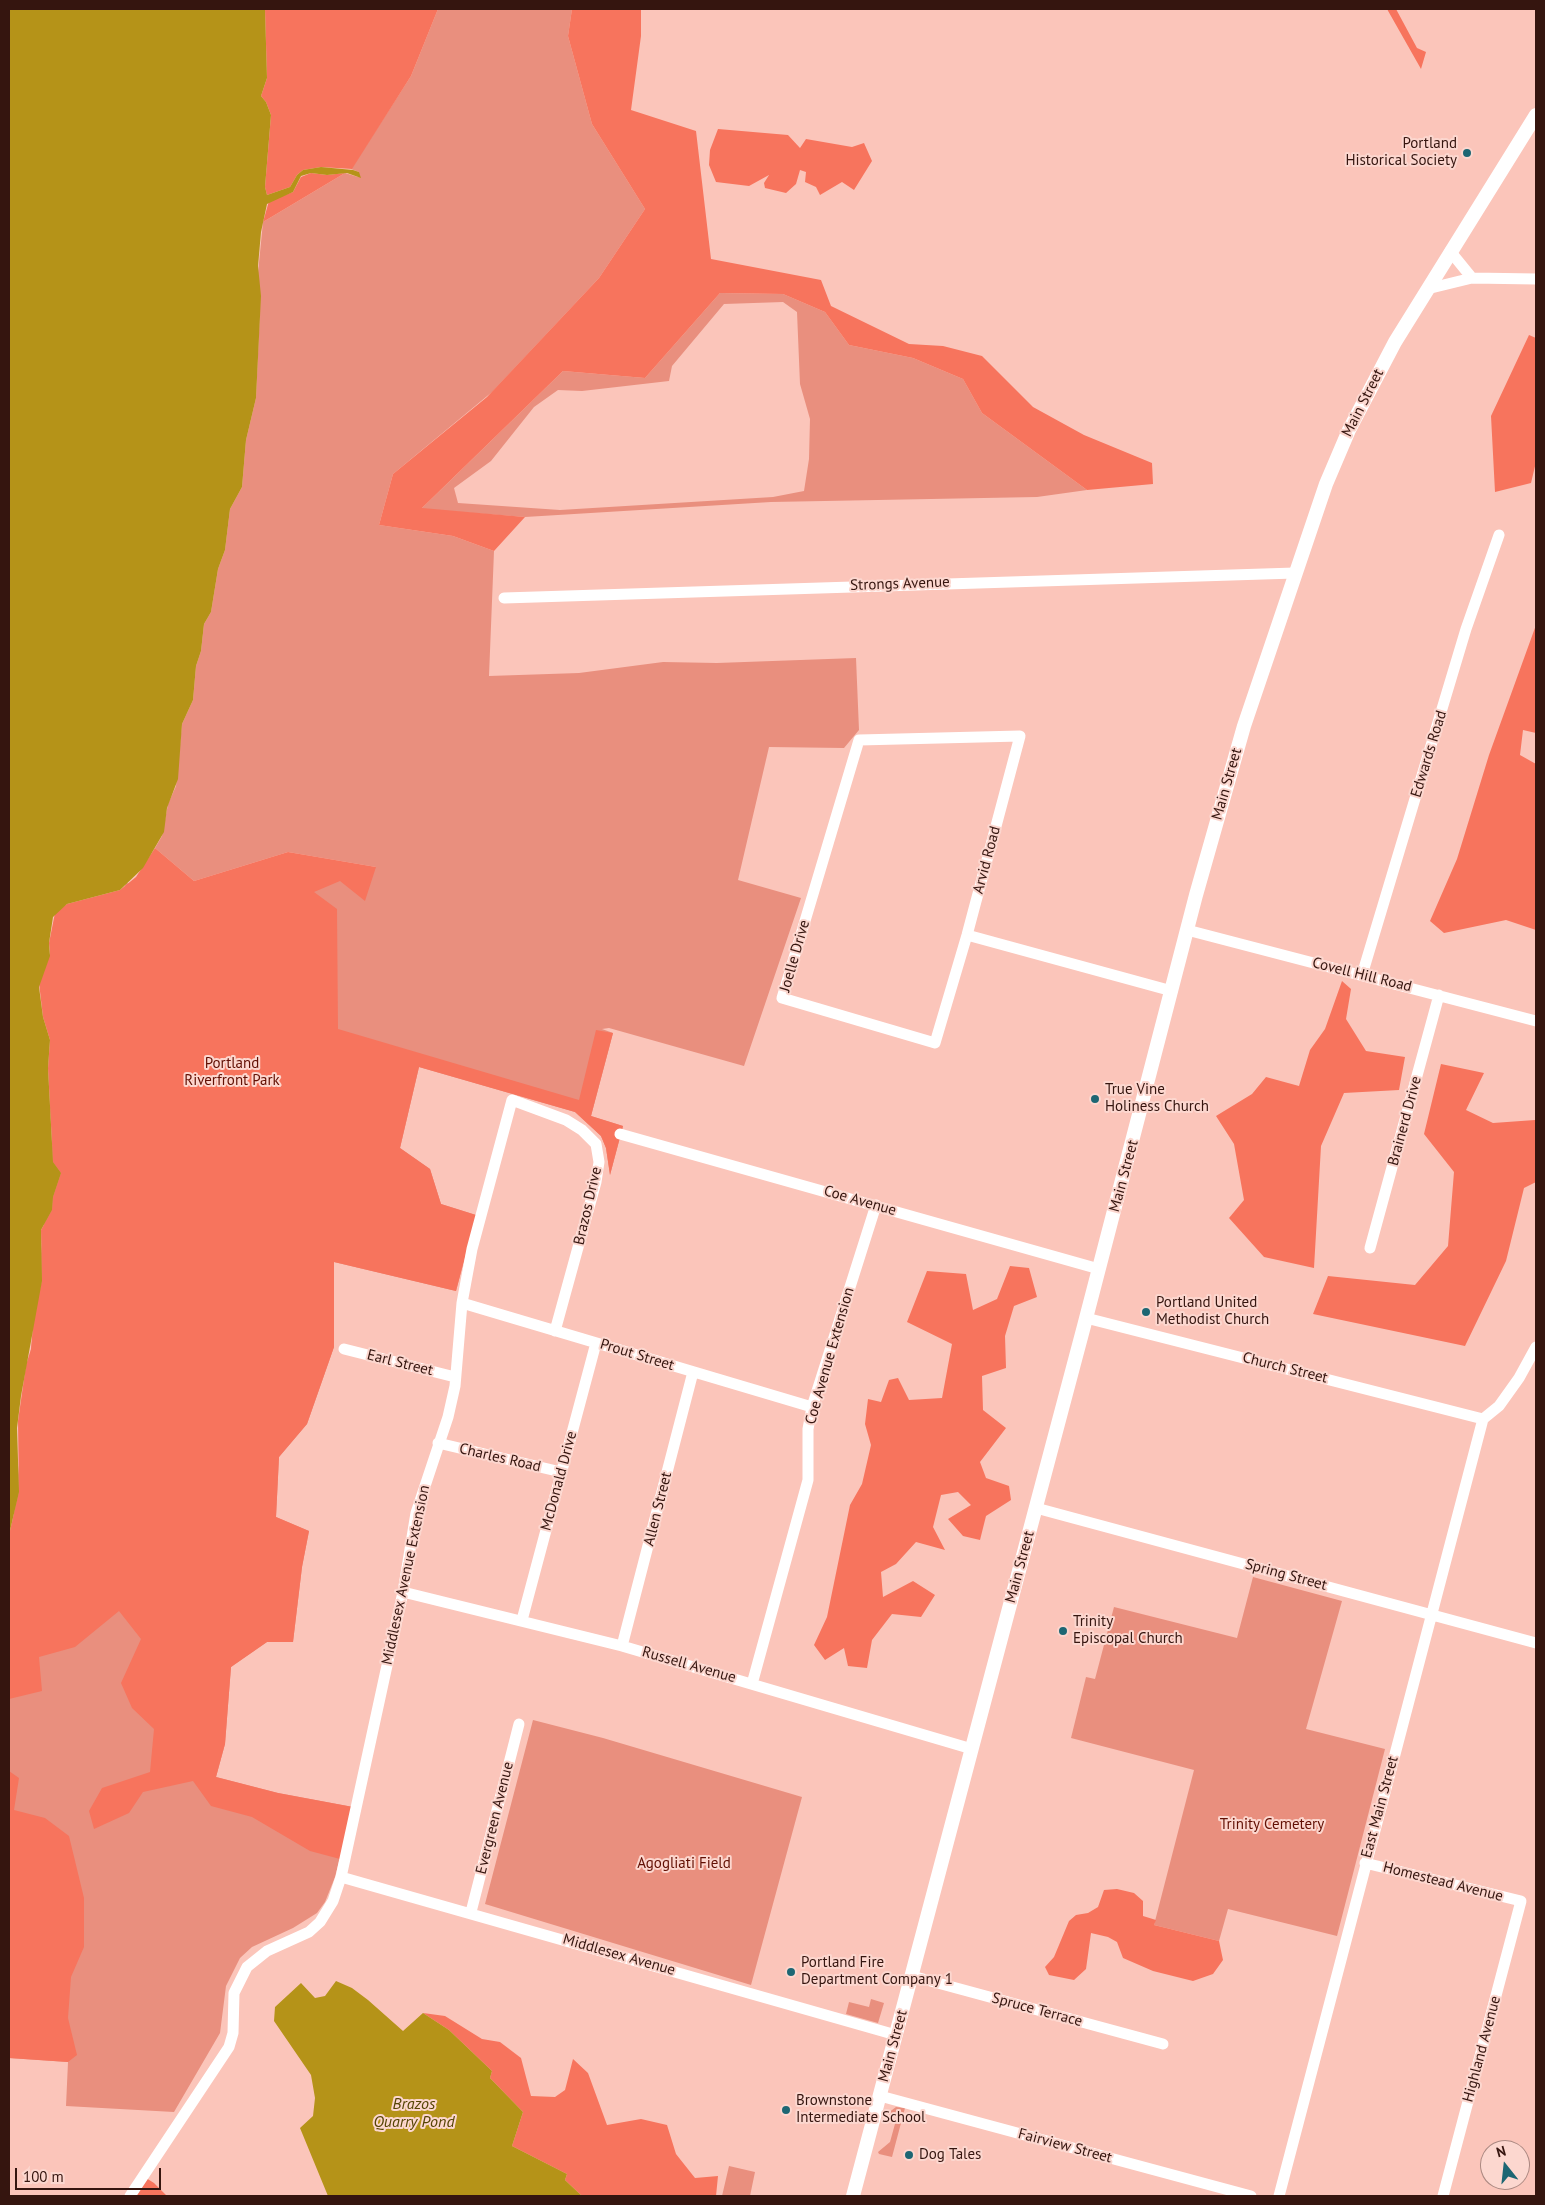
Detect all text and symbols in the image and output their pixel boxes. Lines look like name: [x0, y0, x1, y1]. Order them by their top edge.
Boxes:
place label: Portland Historical Society: [1345, 135, 1457, 170]
marker: Portland Historical Society: [1461, 147, 1473, 159]
street label: Main Street: [1338, 366, 1388, 440]
street label: Strongs Avenue: [850, 573, 950, 595]
street label: Edwards Road: [1407, 708, 1451, 800]
street label: Main Street: [1208, 746, 1246, 822]
street label: Arvid Road: [969, 824, 1005, 896]
street label: Joelle Drive: [776, 918, 814, 994]
street label: Covell Hill Road: [1310, 954, 1414, 996]
park label: Portland Riverfront Park: [184, 1055, 280, 1090]
street label: Brainerd Drive: [1384, 1074, 1426, 1168]
place label: True Vine Holiness Church: [1105, 1081, 1209, 1116]
marker: True Vine Holiness Church: [1089, 1093, 1101, 1105]
street label: Main Street: [1106, 1138, 1142, 1214]
street label: Brazos Drive: [570, 1165, 606, 1247]
street label: Coe Avenue: [822, 1182, 898, 1220]
street label: Coe Avenue Extension: [802, 1285, 858, 1427]
place label: Portland United Methodist Church: [1156, 1294, 1269, 1329]
marker: Portland United Methodist Church: [1140, 1306, 1152, 1318]
street label: Prout Street: [598, 1335, 676, 1375]
street label: Earl Street: [365, 1346, 435, 1380]
street label: Church Street: [1240, 1349, 1330, 1387]
street label: McDonald Drive: [537, 1429, 581, 1533]
street label: Charles Road: [457, 1440, 543, 1476]
street label: Allen Street: [640, 1470, 676, 1548]
street label: Middlesex Avenue Extension: [378, 1483, 434, 1667]
street label: Main Street: [1002, 1529, 1038, 1605]
street label: Spring Street: [1243, 1555, 1329, 1595]
place label: Trinity Episcopal Church: [1073, 1613, 1183, 1648]
marker: Trinity Episcopal Church: [1057, 1625, 1069, 1637]
street label: Russell Avenue: [640, 1643, 738, 1687]
street label: East Main Street: [1358, 1754, 1402, 1860]
street label: Evergreen Avenue: [472, 1760, 518, 1876]
park label: Trinity Cemetery: [1220, 1816, 1324, 1834]
park label: Agogliati Field: [637, 1855, 731, 1873]
street label: Homestead Avenue: [1381, 1858, 1505, 1906]
street label: Middlesex Avenue: [561, 1930, 677, 1980]
place label: Portland Fire Department Company 1: [801, 1954, 953, 1989]
marker: Portland Fire Department Company 1: [785, 1966, 797, 1978]
street label: Spruce Terrace: [990, 1989, 1084, 2031]
street label: Highland Avenue: [1459, 1994, 1505, 2104]
street label: Main Street: [875, 2008, 911, 2084]
place label: Brownstone Intermediate School: [796, 2092, 925, 2127]
water label: Brazos Quarry Pond: [373, 2094, 455, 2132]
marker: Brownstone Intermediate School: [780, 2104, 792, 2116]
street label: Fairview Street: [1016, 2125, 1114, 2167]
north arrow: [1480, 2140, 1530, 2190]
text: N: [1494, 2142, 1508, 2161]
place label: Dog Tales: [919, 2146, 981, 2164]
marker: Dog Tales: [903, 2149, 915, 2161]
scale bar: [18, 2158, 164, 2190]
text: 100 m: [23, 2167, 64, 2186]

